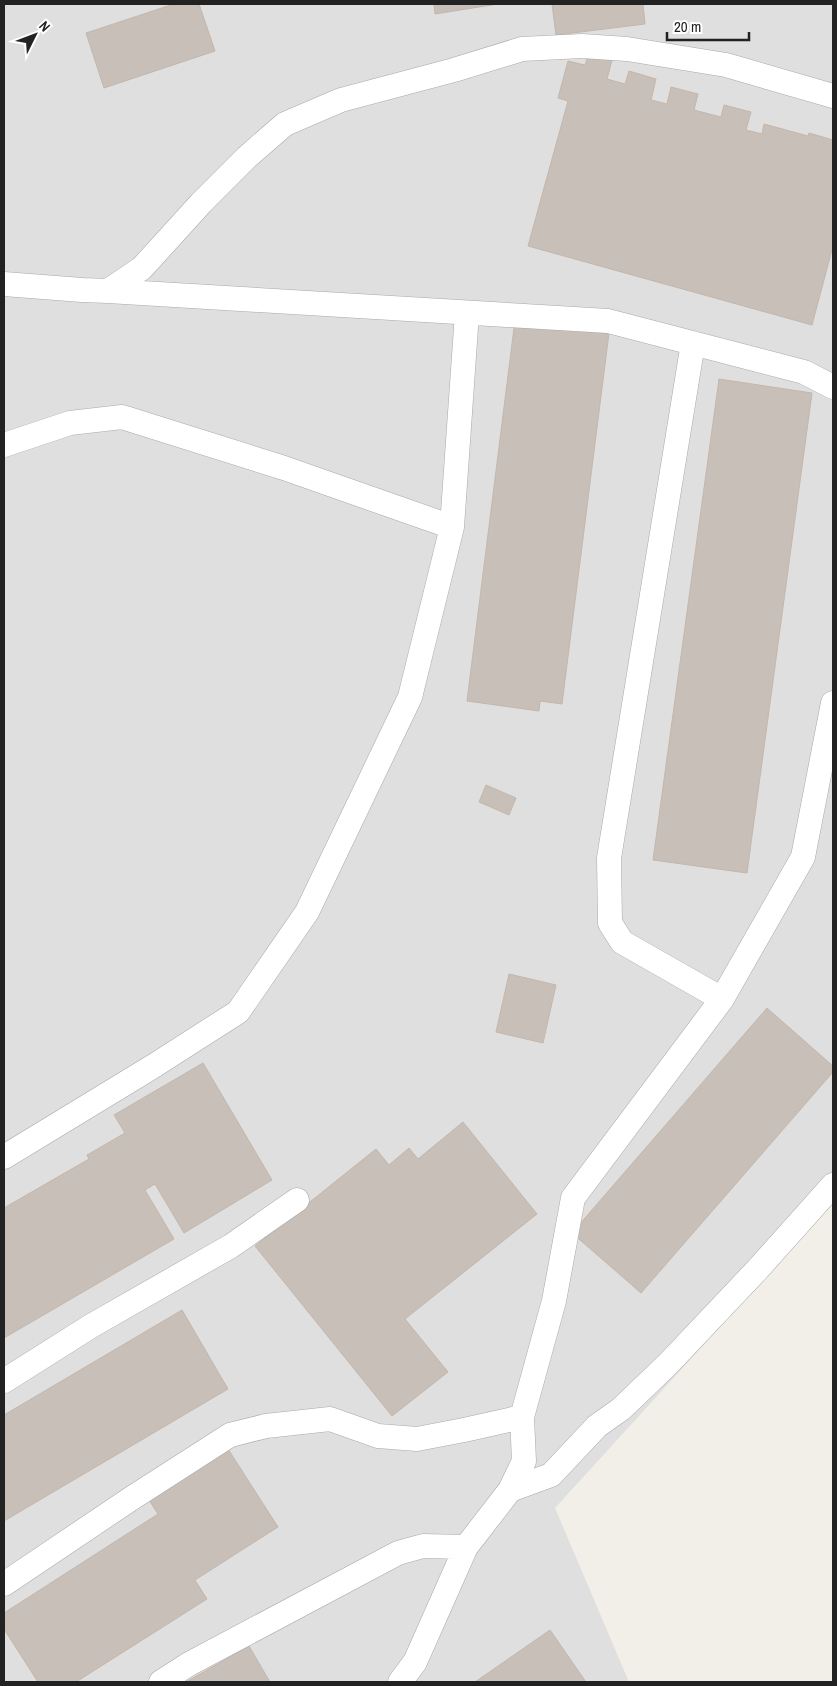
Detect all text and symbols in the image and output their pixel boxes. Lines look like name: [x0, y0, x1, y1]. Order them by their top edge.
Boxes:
north arrow: [10, 10, 60, 60]
scale bar: [667, 10, 750, 42]
text: 20 m: [674, 16, 701, 37]
text: N: [35, 17, 54, 35]

